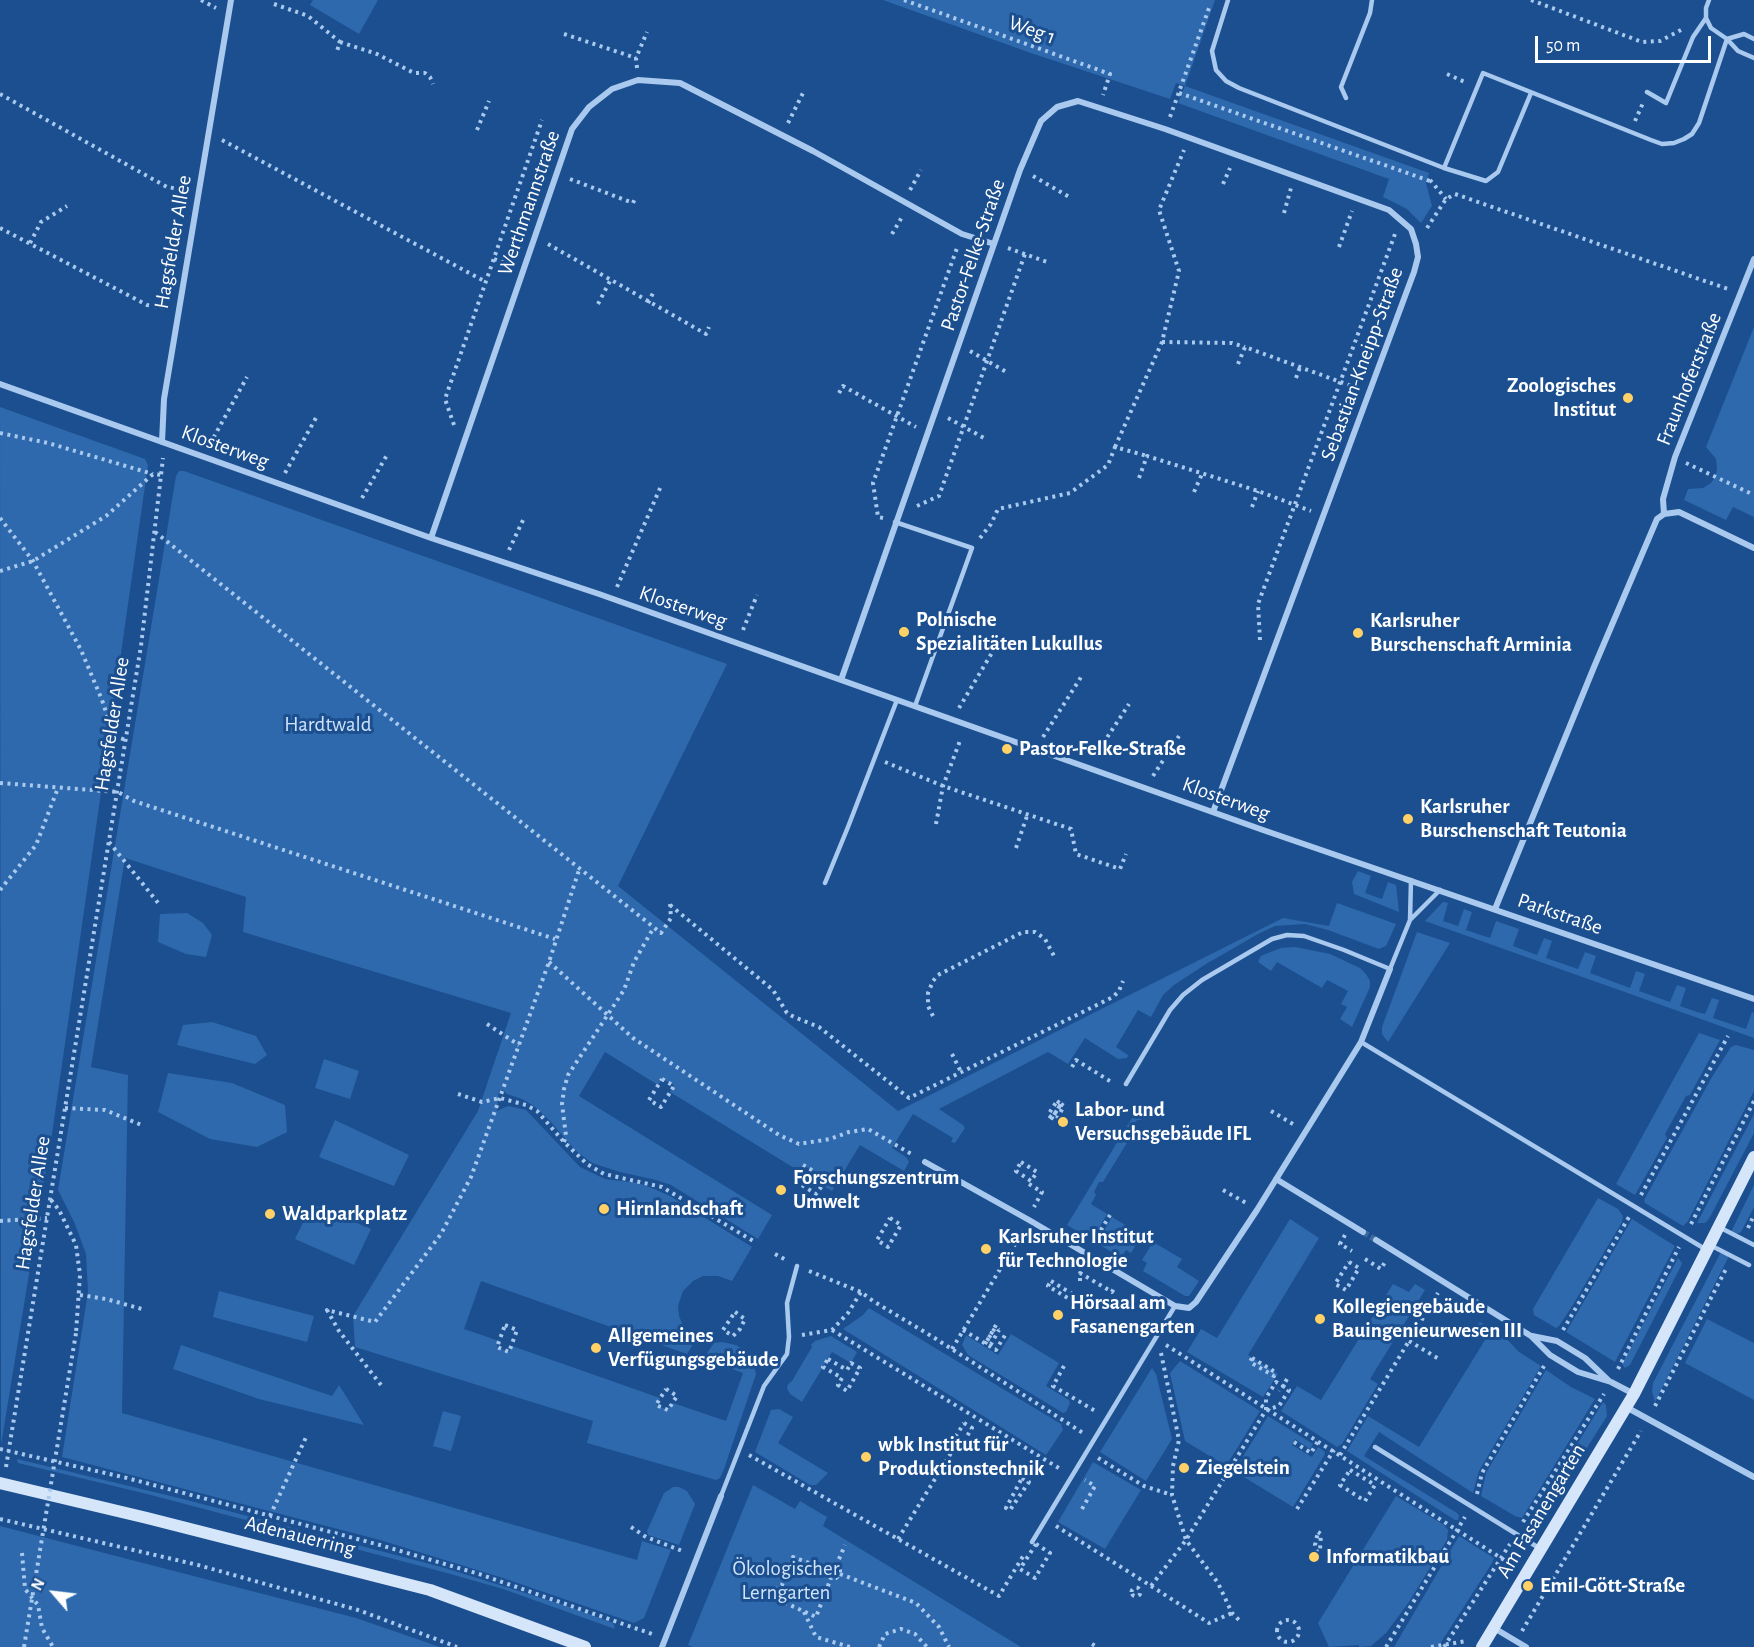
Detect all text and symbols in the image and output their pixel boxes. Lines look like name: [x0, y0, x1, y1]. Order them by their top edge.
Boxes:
street label: Weg 1: [1005, 10, 1059, 50]
scale bar: [1538, 24, 1714, 62]
text: 50 m: [1546, 37, 1580, 55]
street label: Werthmannstraße: [492, 127, 566, 279]
street label: Hagsfelder Allee: [149, 173, 197, 311]
street label: Pastor-Felke-Straße: [935, 176, 1011, 334]
street label: Sebastian-Kneipp-Straße: [1315, 264, 1409, 464]
street label: Fraunhoferstraße: [1651, 309, 1727, 449]
place label: Zoologisches Institut: [1507, 373, 1616, 423]
marker: Zoologisches Institut: [1621, 391, 1635, 405]
street label: Klosterweg: [178, 420, 272, 474]
street label: Klosterweg: [636, 580, 730, 634]
place label: Polnische Spezialitäten Lukullus: [916, 607, 1103, 657]
place label: Karlsruher Burschenschaft Arminia: [1370, 608, 1572, 658]
marker: Polnische Spezialitäten Lukullus: [897, 625, 911, 639]
marker: Karlsruher Burschenschaft Arminia: [1351, 626, 1365, 640]
street label: Hagsfelder Allee: [89, 655, 135, 793]
park label: Hardtwald: [284, 712, 372, 738]
place label: Pastor-Felke-Straße: [1019, 736, 1186, 762]
marker: Pastor-Felke-Straße: [1000, 742, 1014, 756]
street label: Klosterweg: [1179, 772, 1273, 826]
place label: Karlsruher Burschenschaft Teutonia: [1420, 794, 1627, 844]
marker: Karlsruher Burschenschaft Teutonia: [1401, 812, 1415, 826]
street label: Parkstraße: [1514, 888, 1606, 940]
place label: Labor- und Versuchsgebäude IFL: [1075, 1097, 1251, 1147]
marker: Labor- und Versuchsgebäude IFL: [1056, 1115, 1070, 1129]
street label: Hagsfelder Allee: [10, 1134, 56, 1272]
place label: Forschungszentrum Umwelt: [793, 1165, 959, 1215]
marker: Forschungszentrum Umwelt: [774, 1183, 788, 1197]
place label: Hirnlandschaft: [616, 1196, 743, 1222]
place label: Waldparkplatz: [282, 1201, 407, 1227]
marker: Hirnlandschaft: [597, 1202, 611, 1216]
marker: Waldparkplatz: [263, 1207, 277, 1221]
place label: Karlsruher Institut für Technologie: [998, 1224, 1154, 1274]
marker: Karlsruher Institut für Technologie: [979, 1242, 993, 1256]
place label: Hörsaal am Fasanengarten: [1070, 1290, 1195, 1340]
place label: Kollegiengebäude Bauingenieurwesen III: [1332, 1294, 1522, 1344]
marker: Hörsaal am Fasanengarten: [1051, 1308, 1065, 1322]
marker: Kollegiengebäude Bauingenieurwesen III: [1313, 1312, 1327, 1326]
place label: Allgemeines Verfügungsgebäude: [608, 1323, 779, 1373]
marker: Allgemeines Verfügungsgebäude: [589, 1341, 603, 1355]
place label: wbk Institut für Produktionstechnik: [878, 1432, 1044, 1482]
street label: Am Fasanengarten: [1491, 1439, 1591, 1583]
marker: wbk Institut für Produktionstechnik: [859, 1450, 873, 1464]
place label: Ziegelstein: [1196, 1455, 1290, 1481]
marker: Ziegelstein: [1177, 1461, 1191, 1475]
street label: Adenauerring: [242, 1510, 358, 1562]
place label: Informatikbau: [1326, 1544, 1449, 1570]
marker: Informatikbau: [1307, 1550, 1321, 1564]
park label: Ökologischer Lerngarten: [733, 1556, 839, 1606]
north arrow: [24, 1563, 84, 1623]
place label: Emil-Gött-Straße: [1540, 1573, 1685, 1599]
text: N: [28, 1576, 48, 1593]
marker: Emil-Gött-Straße: [1521, 1579, 1535, 1593]

